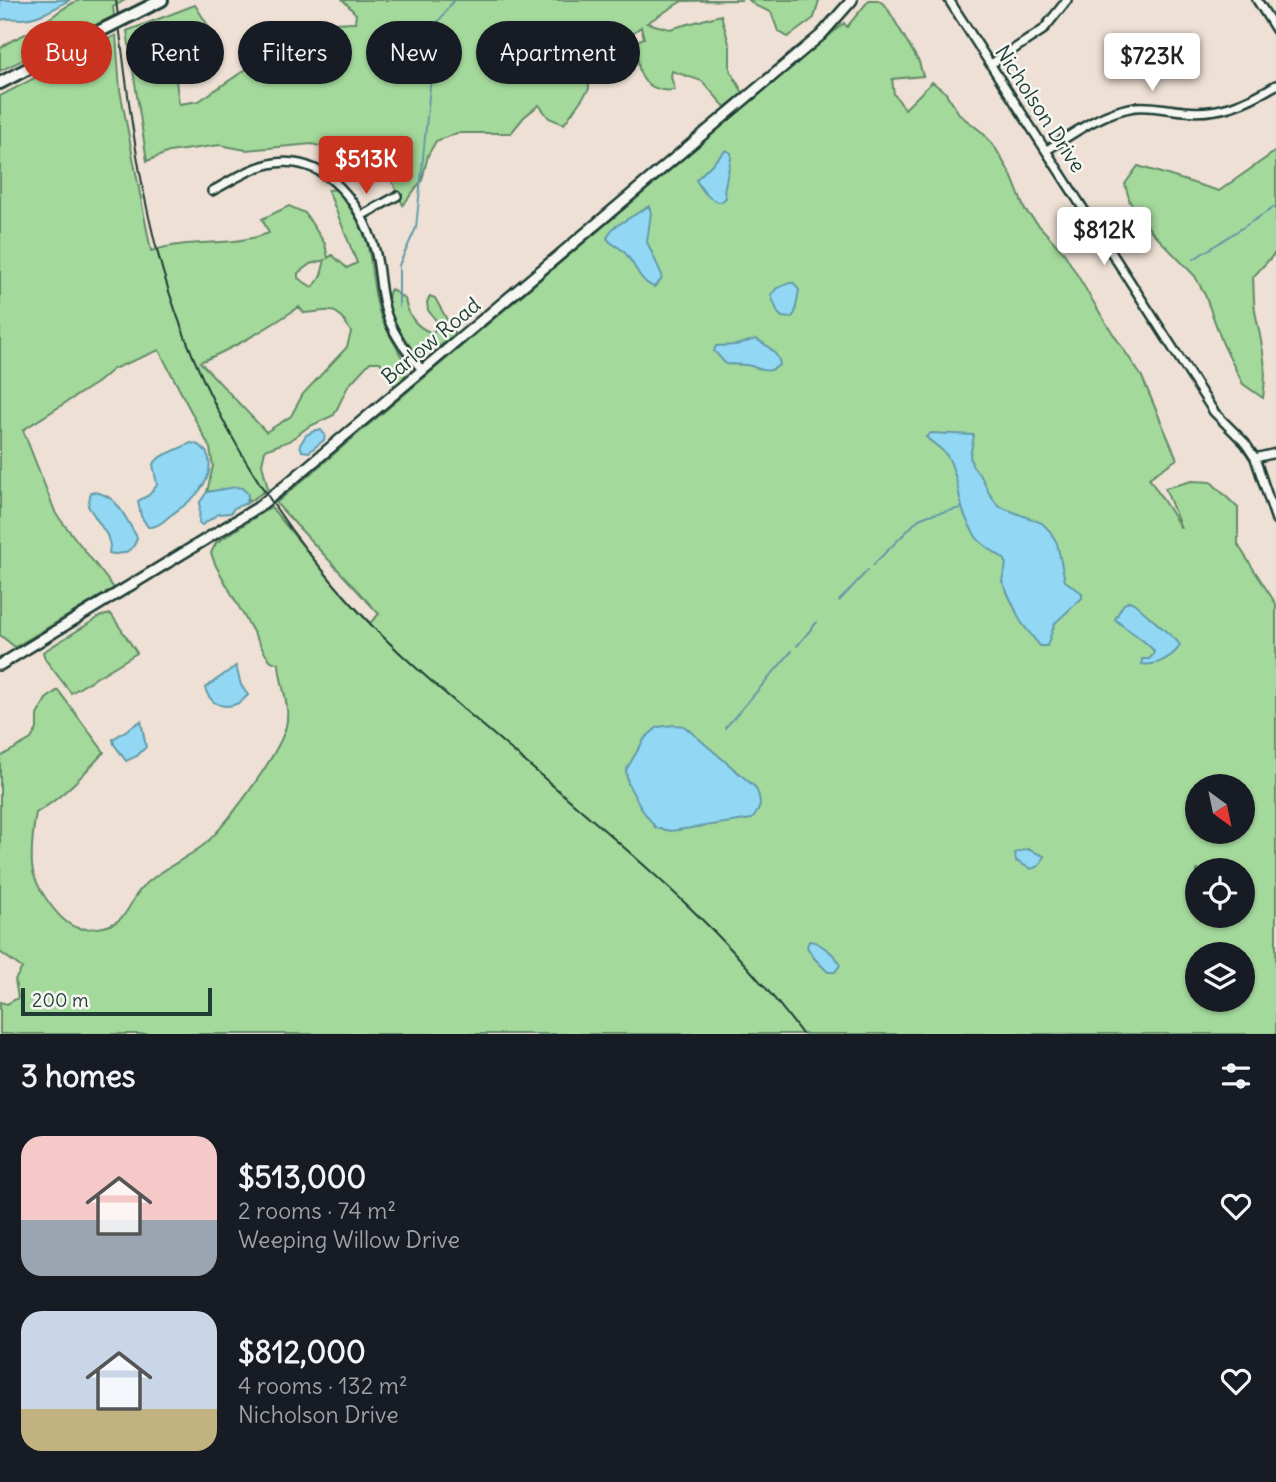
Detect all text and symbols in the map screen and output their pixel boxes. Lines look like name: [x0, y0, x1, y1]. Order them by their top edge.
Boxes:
chip: Buy: [21, 21, 112, 84]
chip: Rent: [126, 21, 224, 84]
chip: Filters: [238, 21, 352, 84]
chip: New: [366, 21, 462, 84]
chip: Apartment: [476, 21, 640, 84]
pin: $723K: [1103, 34, 1201, 93]
street label: Nicholson Drive: [989, 40, 1092, 178]
text: $723K: [1120, 41, 1184, 70]
pin: $513K: [317, 136, 415, 196]
text: $513K: [335, 144, 397, 173]
pin: $812K: [1055, 208, 1153, 267]
text: $812K: [1073, 215, 1135, 244]
street label: Barlow Road: [375, 291, 486, 390]
north arrow: [1185, 774, 1255, 844]
map controls: [1185, 774, 1255, 1012]
button: locate: [1185, 858, 1255, 928]
button: layers: [1185, 942, 1255, 1012]
scale bar: [21, 985, 212, 1017]
text: 200 m: [32, 988, 89, 1012]
text: 3 homes: [21, 1057, 135, 1095]
icon: filters: [1217, 1057, 1255, 1095]
text: $513,000: [238, 1158, 366, 1196]
icon: home: [77, 1164, 161, 1248]
icon: heart: [1217, 1187, 1255, 1225]
text: 2 rooms · 74 m²: [238, 1196, 396, 1225]
text: Weeping Willow Drive: [238, 1225, 460, 1254]
text: $812,000: [238, 1333, 366, 1371]
icon: home: [77, 1339, 161, 1423]
icon: heart: [1217, 1362, 1255, 1400]
text: 4 rooms · 132 m²: [238, 1371, 408, 1400]
text: Nicholson Drive: [238, 1400, 399, 1429]

